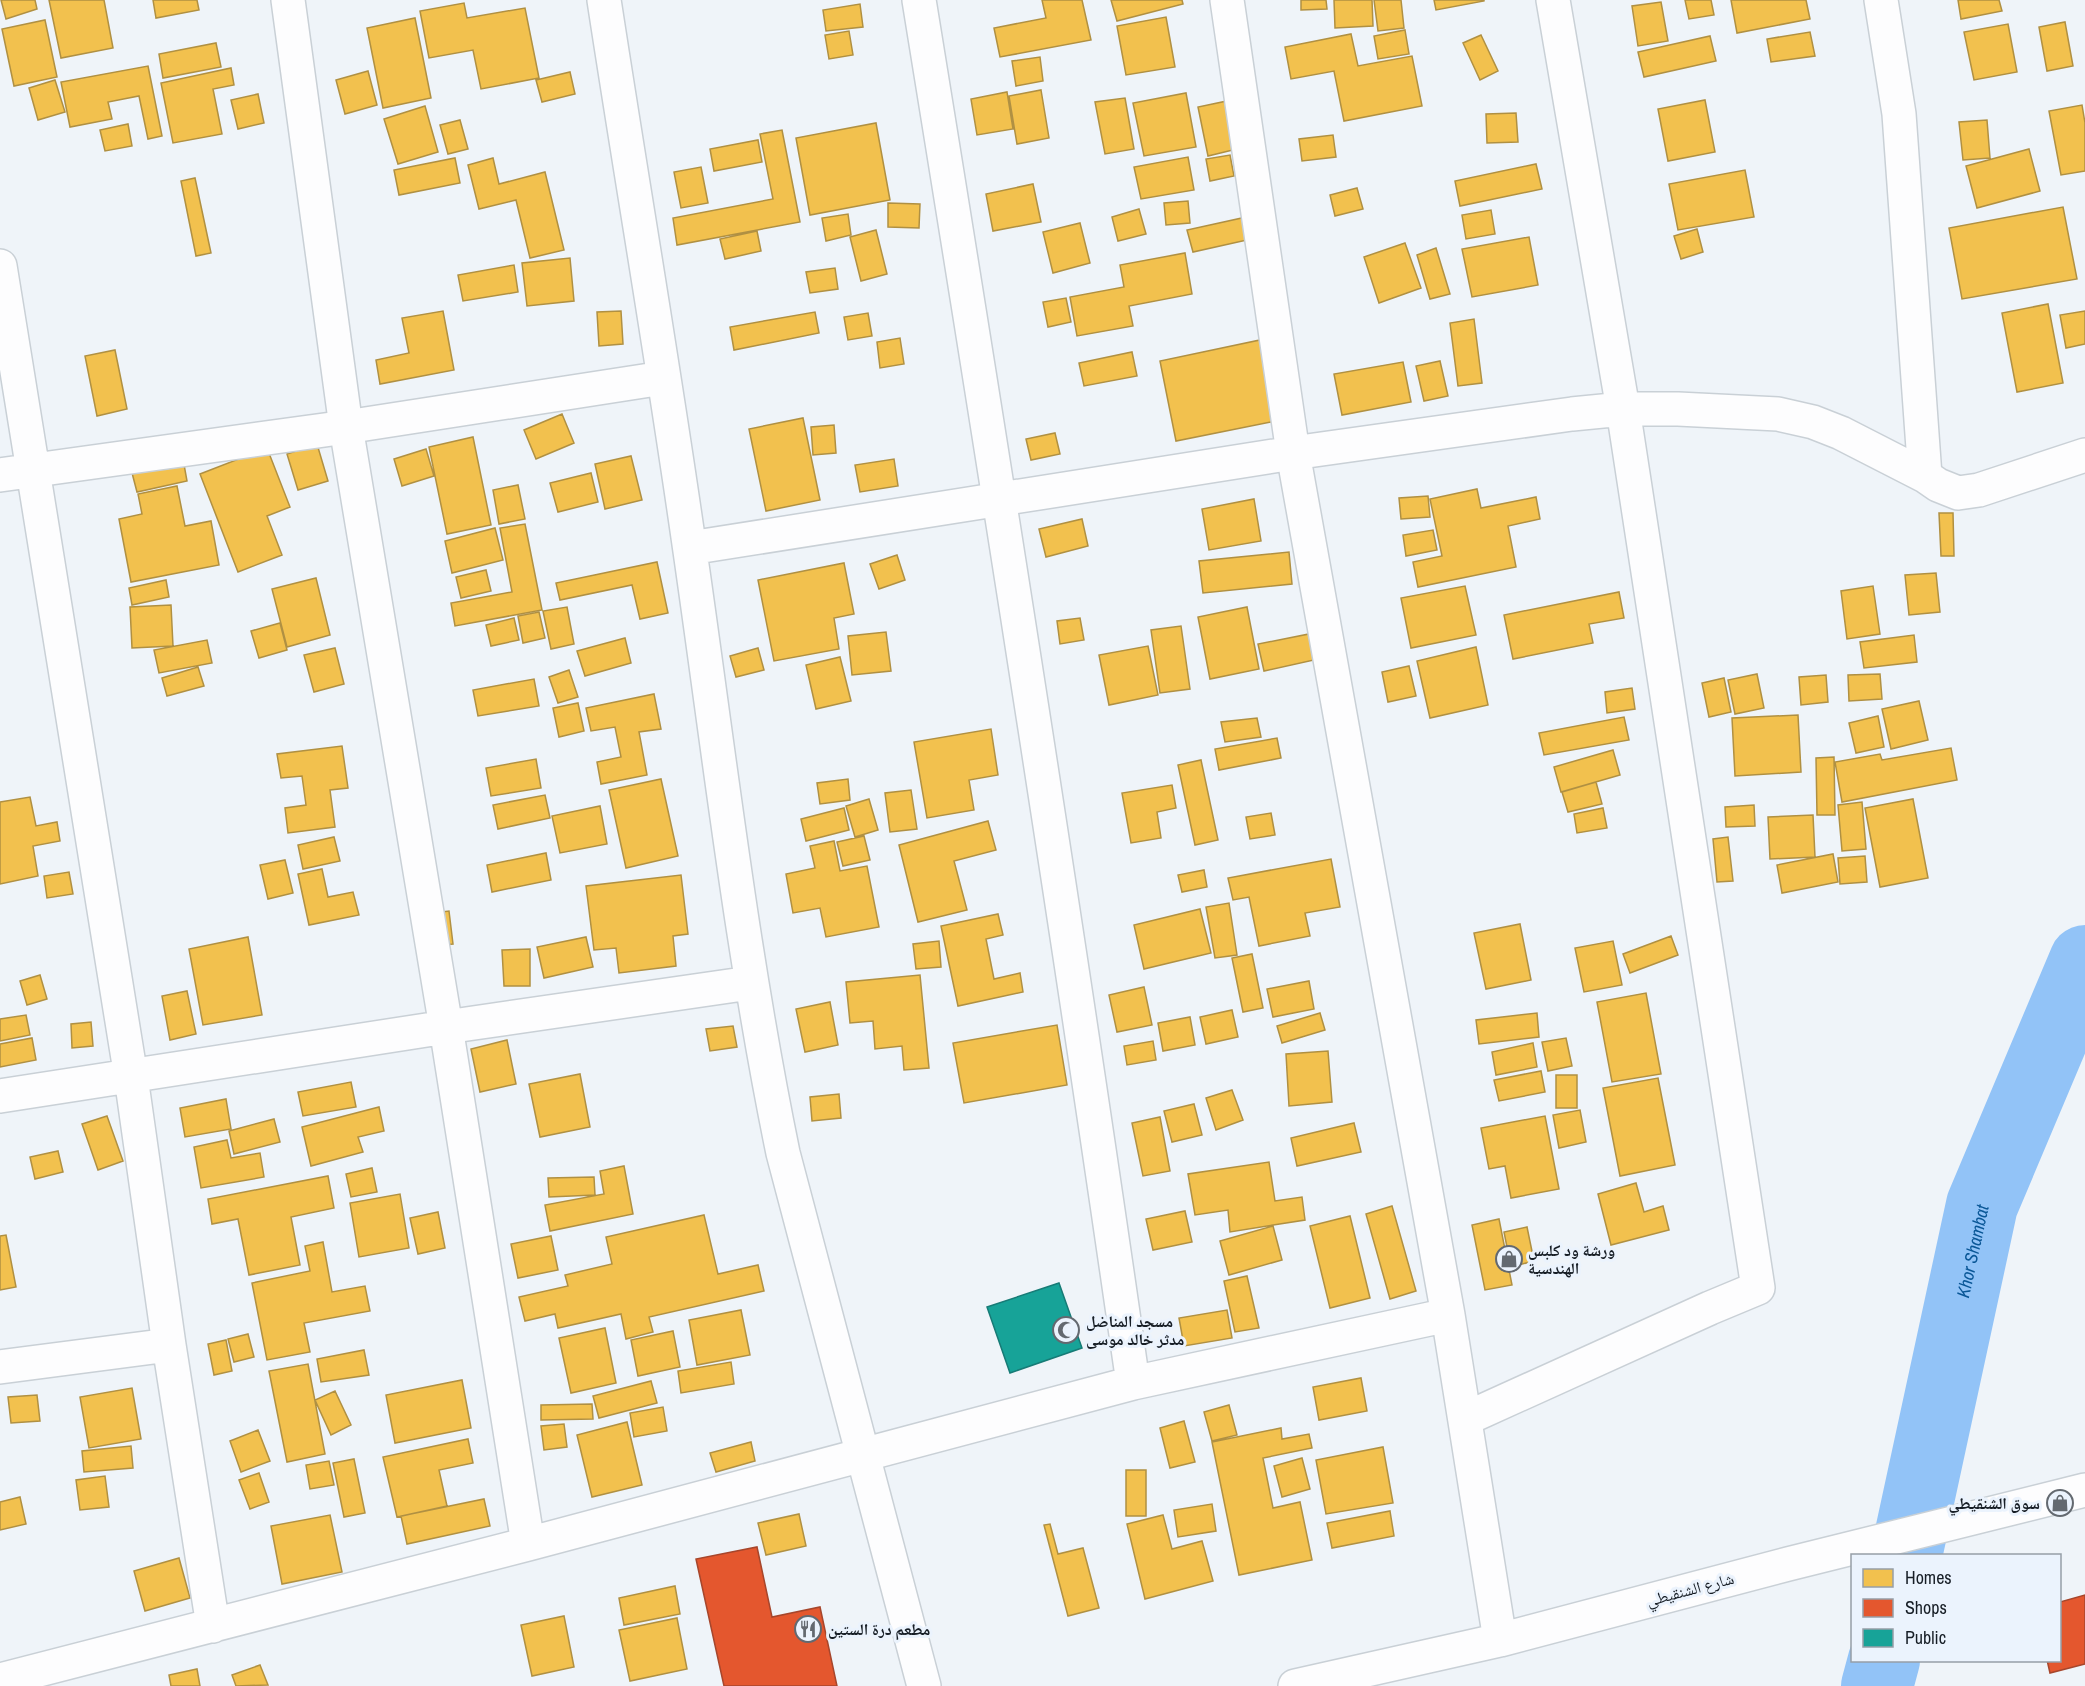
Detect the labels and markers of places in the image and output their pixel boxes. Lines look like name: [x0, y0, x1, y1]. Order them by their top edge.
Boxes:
place label: ورشة ود كلبس الهندسية: [1528, 1239, 1615, 1279]
shop icon: ورشة ود كلبس الهندسية: [1494, 1244, 1524, 1274]
place label: مسجد المناضل مدثر خالد موسى: [1086, 1310, 1184, 1350]
mosque icon: مسجد المناضل مدثر خالد موسى: [1051, 1315, 1081, 1345]
shop icon: سوق الشنقيطي: [2045, 1488, 2075, 1518]
place label: سوق الشنقيطي: [1948, 1492, 2040, 1516]
restaurant icon: مطعم درة الستين: [793, 1614, 823, 1644]
place label: مطعم درة الستين: [828, 1618, 930, 1641]

